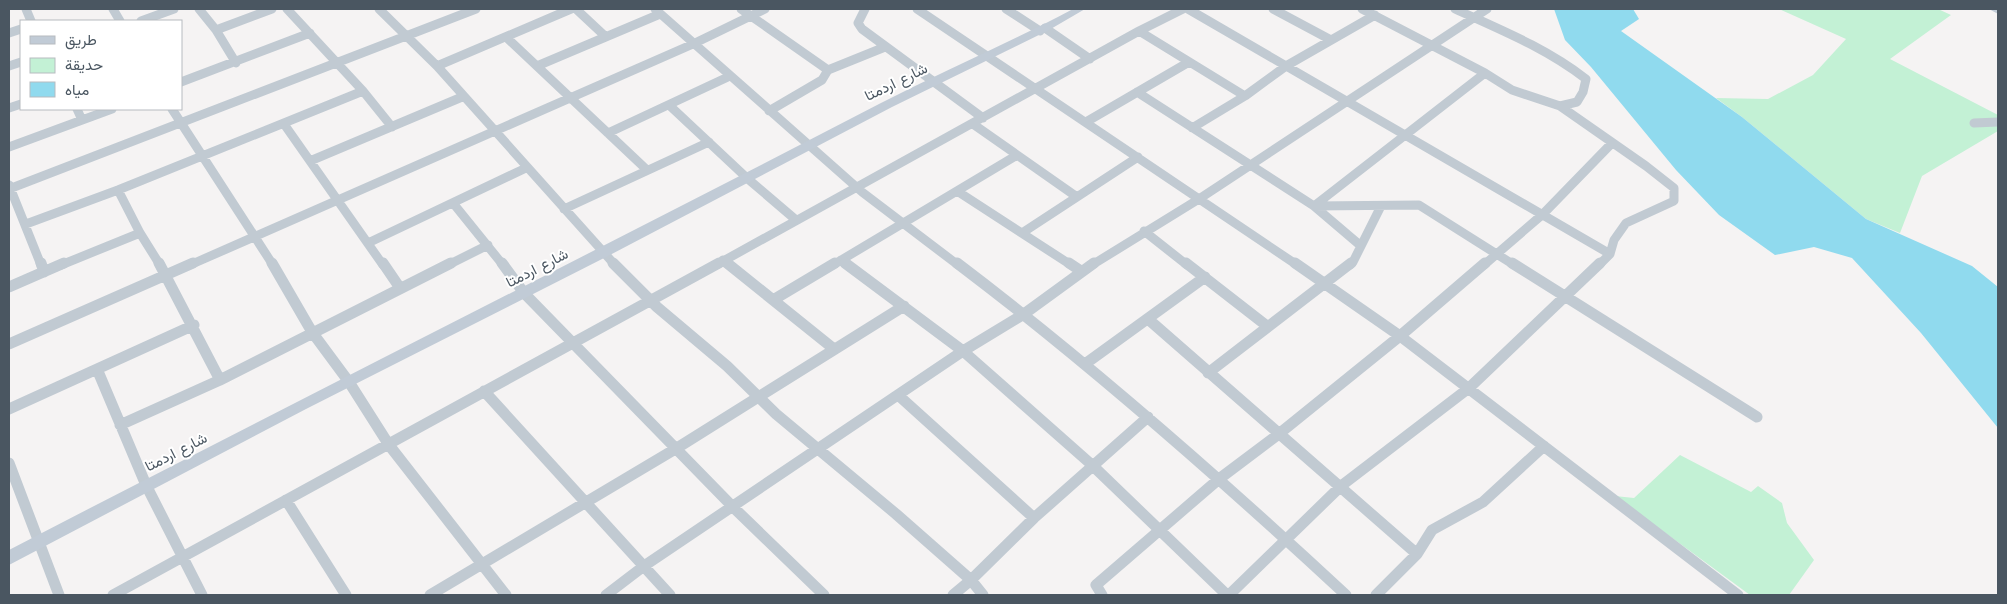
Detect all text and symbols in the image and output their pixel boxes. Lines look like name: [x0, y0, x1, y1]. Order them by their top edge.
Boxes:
legend: [20, 20, 182, 110]
text: طريق: [65, 31, 97, 50]
text: حديقة: [65, 56, 103, 74]
street label: شارع اردمتا: [862, 59, 931, 107]
text: مياه: [65, 81, 89, 99]
street label: شارع اردمتا: [503, 245, 572, 293]
street label: شارع اردمتا: [142, 429, 211, 477]

